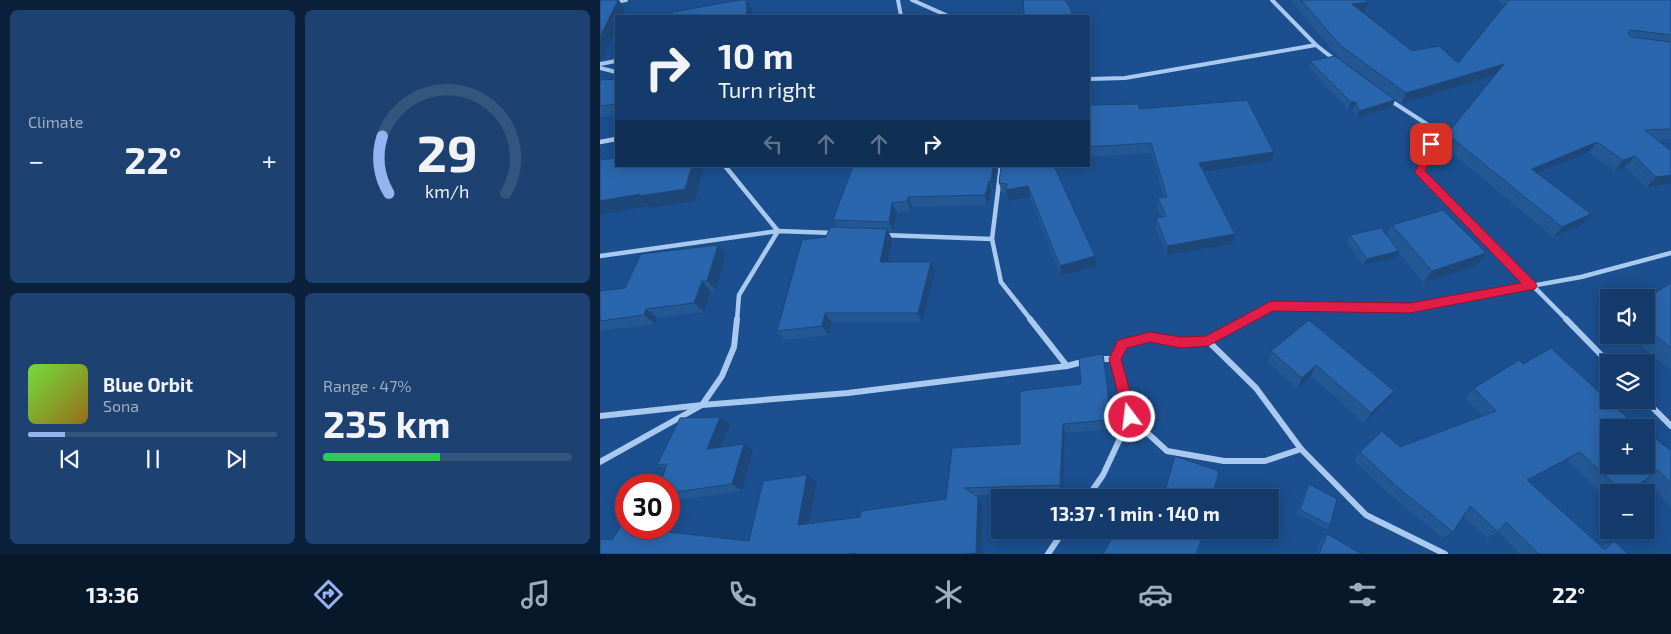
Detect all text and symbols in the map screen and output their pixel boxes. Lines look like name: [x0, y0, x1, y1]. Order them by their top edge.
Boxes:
text: 10 m: [718, 34, 794, 76]
icon: right: [635, 35, 700, 100]
text: Turn right: [718, 76, 816, 102]
text: Climate: [28, 112, 83, 131]
text: 29: [417, 120, 478, 182]
pin: [1410, 123, 1452, 165]
icon: left: [759, 130, 787, 158]
icon: ahead: [812, 130, 840, 158]
icon: ahead: [865, 130, 893, 158]
icon: right: [918, 130, 946, 158]
icon: arrive: [1417, 130, 1445, 158]
text: 22°: [124, 136, 182, 182]
text: −: [28, 143, 44, 177]
text: +: [262, 143, 277, 177]
text: km/h: [425, 180, 470, 202]
map controls: [1600, 289, 1655, 539]
button: sound: [1600, 289, 1655, 344]
button: layers: [1600, 354, 1655, 409]
text: Blue Orbit: [103, 373, 193, 396]
text: Range · 47%: [323, 376, 412, 395]
position arrow: [1103, 390, 1155, 442]
text: Sona: [103, 396, 139, 415]
text: 235 km: [323, 400, 451, 446]
button: +: [1600, 419, 1655, 474]
icon: previous: [56, 445, 84, 473]
icon: pause: [139, 445, 167, 473]
icon: next: [222, 445, 250, 473]
speed limit sign: 30: [615, 474, 680, 539]
button: −: [1600, 484, 1655, 539]
text: 13:37 · 1 min · 140 m: [1050, 502, 1220, 525]
icon: directions: [311, 577, 346, 612]
icon: music: [518, 577, 553, 612]
icon: phone: [725, 577, 760, 612]
icon: climate: [931, 577, 966, 612]
icon: car: [1138, 577, 1173, 612]
icon: filters: [1345, 577, 1380, 612]
text: 13:36: [86, 581, 139, 607]
text: 22°: [1552, 581, 1585, 607]

